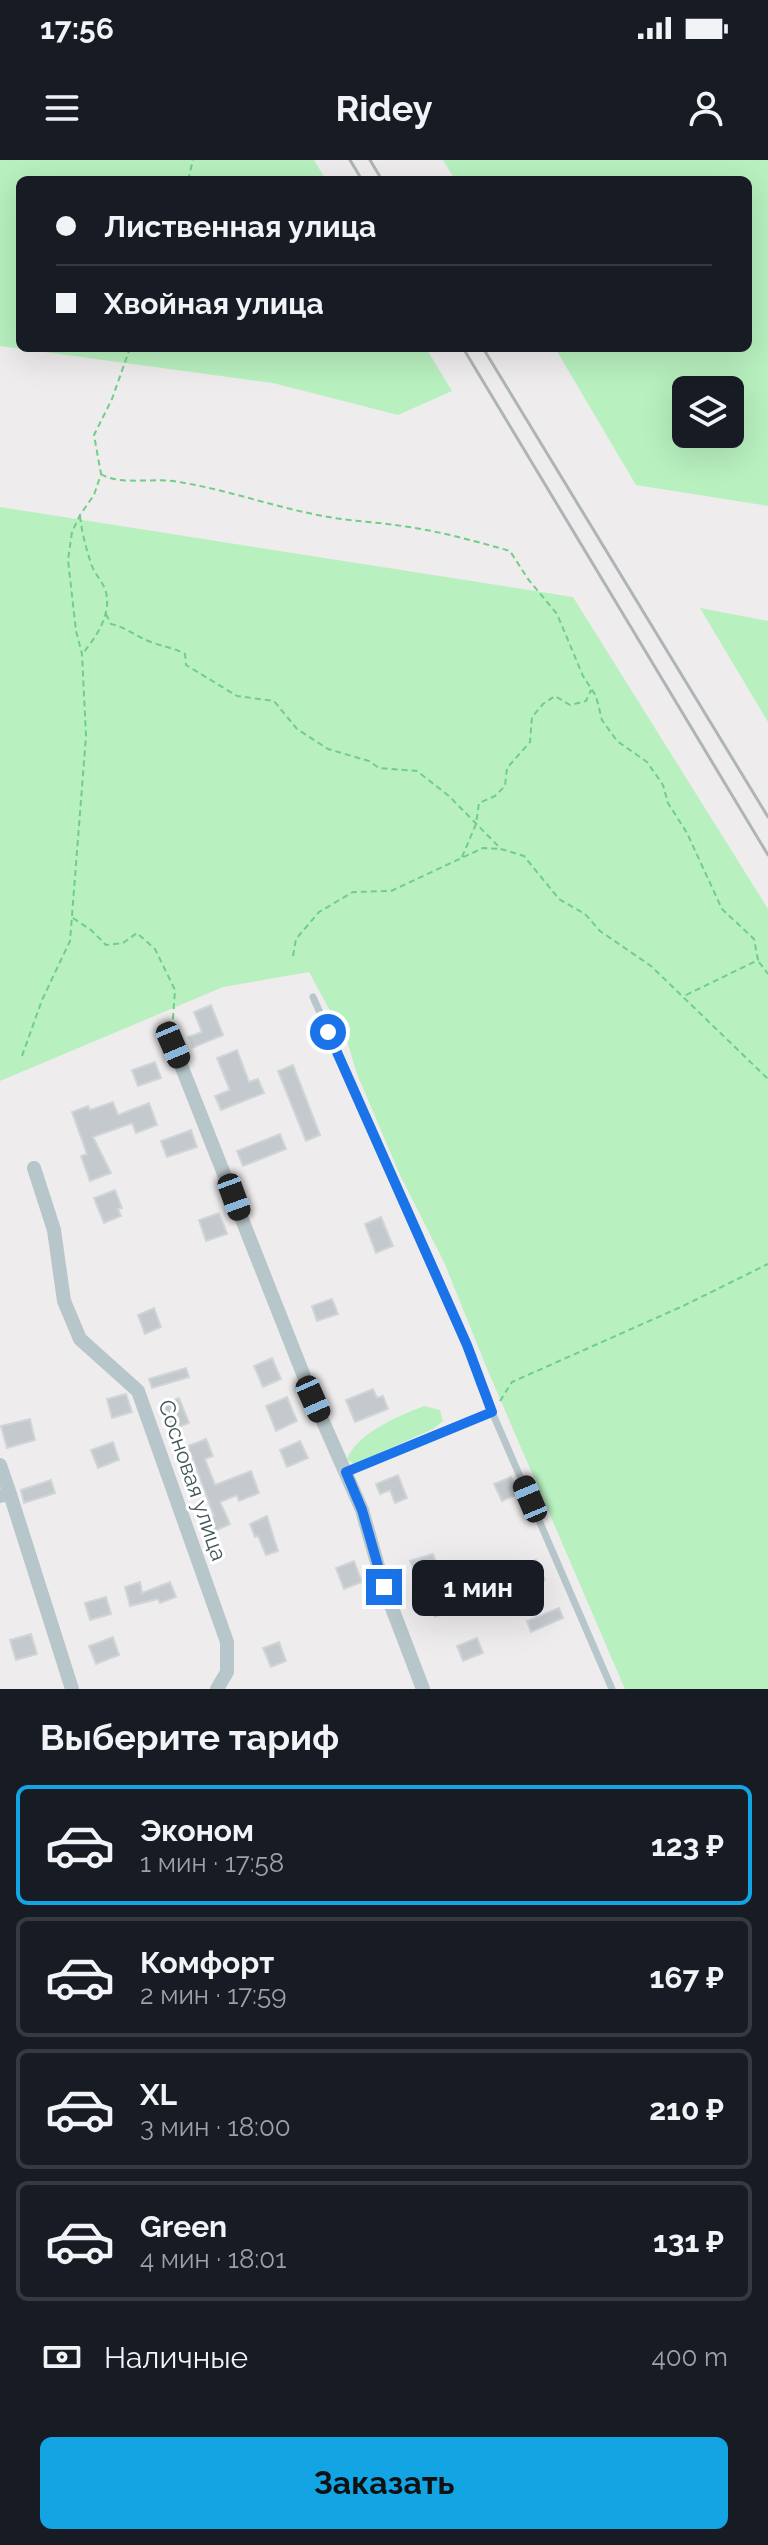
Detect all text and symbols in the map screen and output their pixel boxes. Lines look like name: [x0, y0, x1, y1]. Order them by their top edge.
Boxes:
text: 17:56: [40, 11, 114, 46]
icon: menu: [40, 86, 84, 130]
icon: person: [684, 86, 728, 130]
text: Ridey: [336, 87, 432, 129]
text: Лиственная улица: [104, 209, 376, 244]
text: Хвойная улица: [104, 286, 324, 321]
map controls: [672, 376, 744, 448]
button: layers: [672, 376, 744, 448]
route start: [310, 1014, 346, 1050]
car: [153, 1018, 193, 1072]
car: [215, 1170, 253, 1224]
car: [292, 1372, 334, 1426]
street label: Сосновая улица: [153, 1396, 233, 1564]
car: [510, 1472, 550, 1526]
callout: 1 мин: [412, 1559, 544, 1615]
route end: [366, 1569, 402, 1605]
text: 1 мин: [443, 1573, 513, 1603]
text: Выберите тариф: [40, 1716, 339, 1758]
icon: car: [44, 1809, 116, 1881]
text: Эконом: [140, 1813, 254, 1848]
text: 123 ₽: [651, 1828, 724, 1863]
text: 1 мин · 17:58: [140, 1848, 284, 1878]
icon: car: [44, 1941, 116, 2013]
text: Комфорт: [140, 1945, 274, 1980]
text: 167 ₽: [650, 1960, 724, 1995]
text: 2 мин · 17:59: [140, 1980, 286, 2010]
icon: car: [44, 2073, 116, 2145]
text: XL: [140, 2077, 177, 2112]
text: 210 ₽: [649, 2092, 724, 2127]
text: 3 мин · 18:00: [140, 2112, 291, 2142]
icon: car: [44, 2205, 116, 2277]
text: Green: [140, 2209, 227, 2244]
text: 131 ₽: [653, 2224, 724, 2259]
text: 4 мин · 18:01: [140, 2244, 286, 2274]
icon: cash: [40, 2335, 84, 2379]
text: Наличные: [104, 2340, 248, 2375]
text: 400 m: [651, 2342, 728, 2372]
button: Заказать: [40, 2437, 728, 2529]

